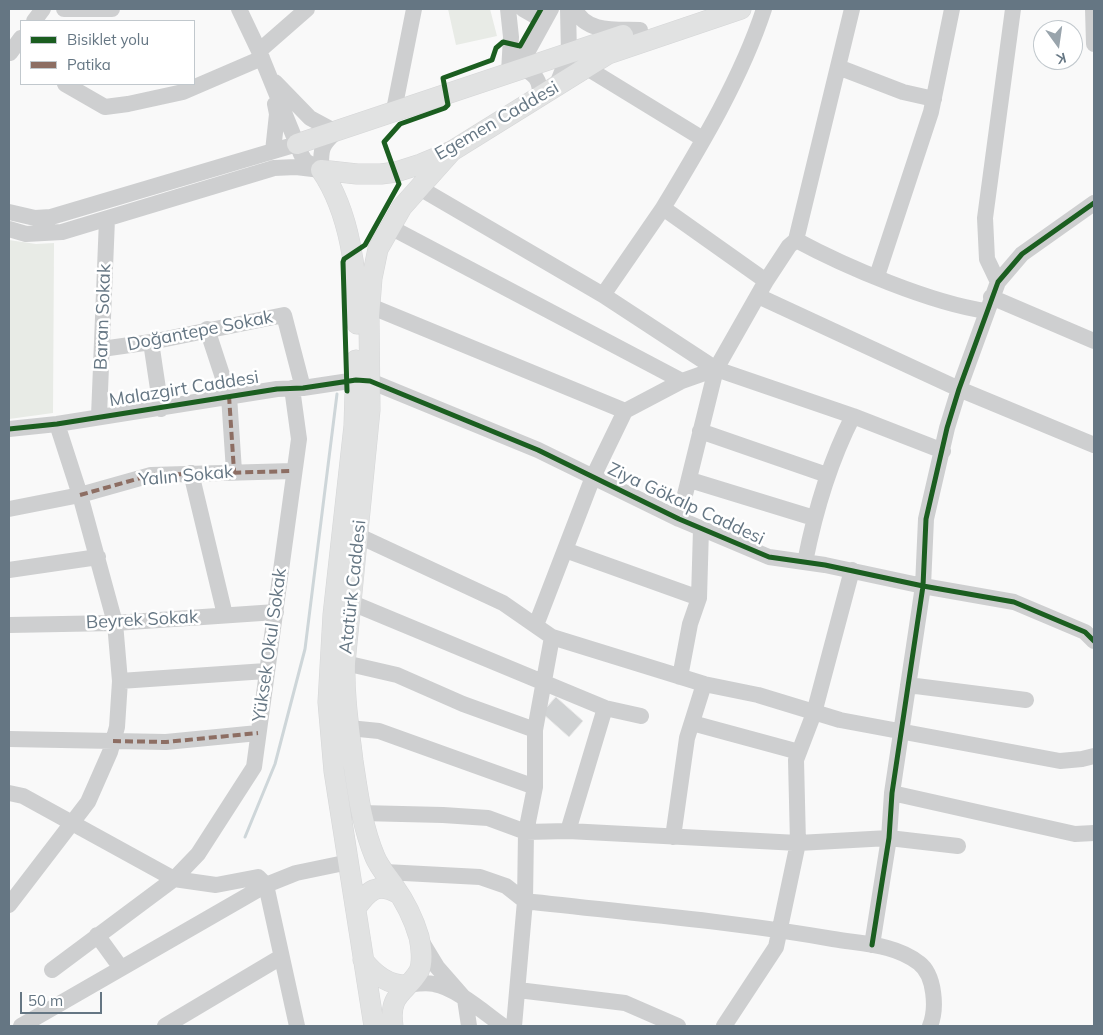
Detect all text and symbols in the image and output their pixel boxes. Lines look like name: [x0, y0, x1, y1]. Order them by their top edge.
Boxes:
legend: [20, 20, 195, 85]
north arrow: [1033, 20, 1083, 70]
text: Bisiklet yolu: [67, 30, 149, 49]
text: K: [1055, 49, 1068, 68]
text: Patika: [67, 55, 111, 74]
street label: Egemen Caddesi: [431, 77, 563, 165]
street label: Baran Sokak: [90, 264, 116, 370]
street label: Doğantepe Sokak: [125, 306, 275, 356]
street label: Malazgirt Caddesi: [108, 367, 260, 411]
street label: Ziya Gökalp Caddesi: [604, 458, 768, 550]
street label: Yalın Sokak: [138, 461, 234, 491]
street label: Atatürk Caddesi: [335, 519, 371, 655]
street label: Yüksek Okul Sokak: [249, 567, 291, 723]
street label: Beyrek Sokak: [85, 606, 199, 634]
scale bar: [22, 982, 105, 1014]
text: 50 m: [28, 991, 63, 1010]

